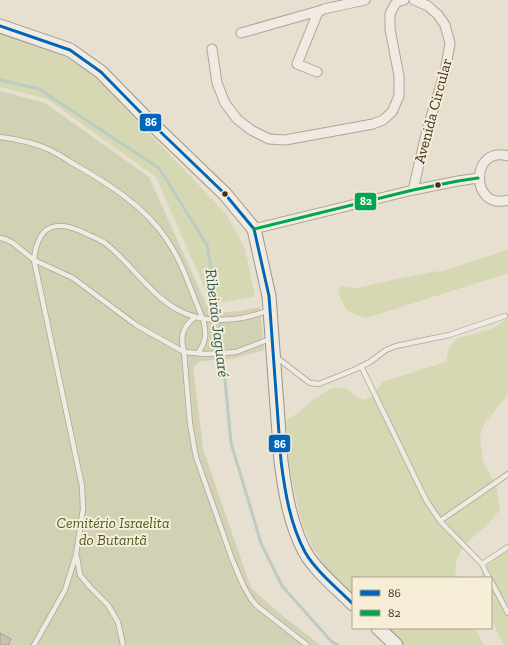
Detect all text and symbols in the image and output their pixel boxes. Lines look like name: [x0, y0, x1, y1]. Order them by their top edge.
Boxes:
street label: Avenida Circular: [410, 56, 456, 166]
line badge: 86: [139, 113, 162, 132]
text: 86: [145, 116, 157, 129]
unlabelled marker: [433, 180, 443, 190]
unlabelled marker: [220, 189, 230, 199]
line badge: 82: [354, 192, 377, 211]
text: 82: [360, 195, 372, 208]
water label: Ribeirão Jaguaré: [201, 268, 234, 378]
line badge: 86: [268, 434, 291, 453]
text: 86: [274, 438, 286, 451]
park label: Cemitério Israelita do Butantã: [57, 514, 170, 549]
legend: [352, 577, 492, 629]
text: 86: [388, 586, 401, 600]
text: 82: [388, 606, 401, 620]

